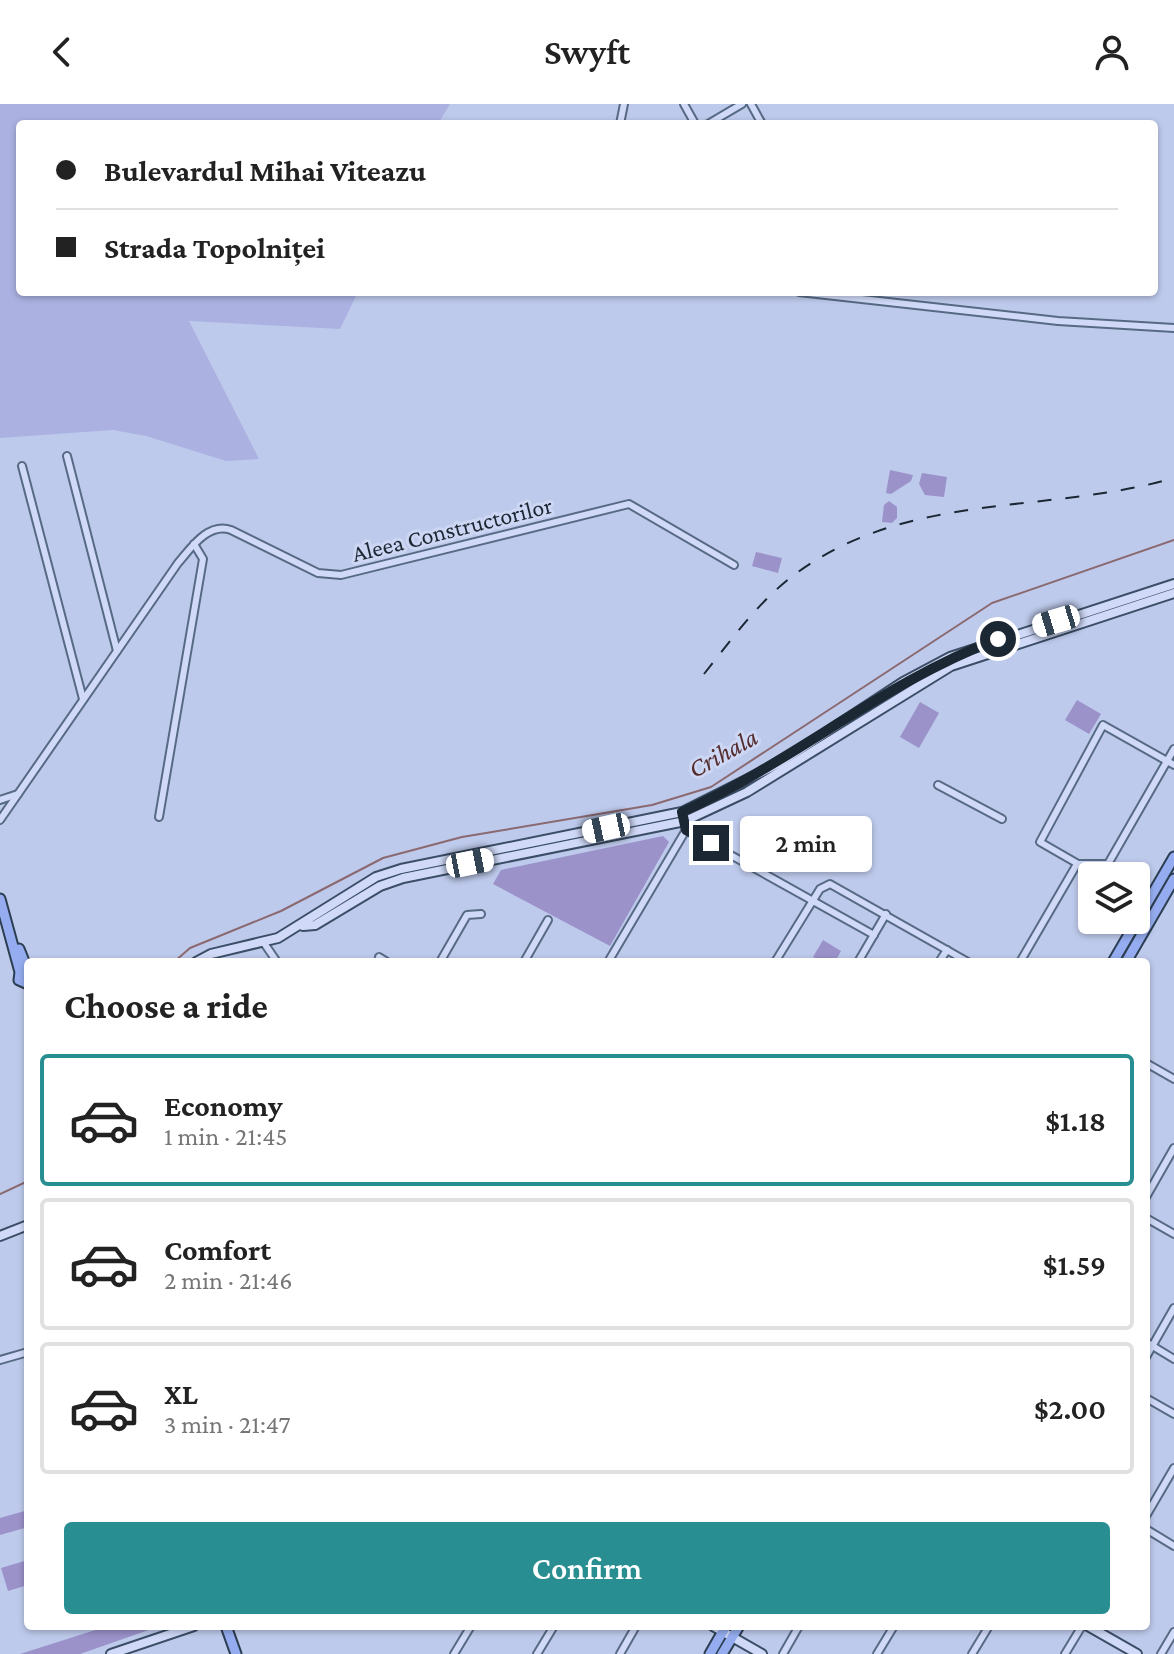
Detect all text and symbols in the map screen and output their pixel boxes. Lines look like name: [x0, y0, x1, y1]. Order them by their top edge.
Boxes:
icon: back: [40, 30, 84, 74]
icon: person: [1090, 30, 1134, 74]
text: Swyft: [544, 32, 630, 72]
text: Bulevardul Mihai Viteazu: [104, 154, 426, 187]
text: Strada Topolniței: [104, 231, 325, 264]
street label: Aleea Constructorilor: [349, 491, 555, 567]
car: [1030, 603, 1082, 639]
route start: [980, 621, 1016, 657]
water label: Crihala: [683, 722, 763, 784]
car: [580, 811, 632, 845]
callout: 2 min: [739, 815, 871, 871]
route end: [693, 825, 729, 861]
text: 2 min: [775, 829, 837, 858]
car: [444, 847, 496, 879]
map controls: [1078, 862, 1150, 934]
button: layers: [1078, 862, 1150, 934]
text: Choose a ride: [64, 986, 268, 1026]
icon: car: [68, 1084, 140, 1156]
text: Economy: [164, 1089, 283, 1122]
text: $1.18: [1045, 1104, 1106, 1137]
text: 1 min · 21:45: [164, 1122, 288, 1151]
icon: car: [68, 1228, 140, 1300]
text: Comfort: [164, 1233, 271, 1266]
text: $1.59: [1043, 1248, 1106, 1281]
text: 2 min · 21:46: [164, 1266, 292, 1295]
icon: car: [68, 1372, 140, 1444]
text: XL: [164, 1377, 198, 1410]
text: $2.00: [1034, 1392, 1106, 1425]
text: 3 min · 21:47: [164, 1410, 290, 1439]
button: Confirm: [64, 1522, 1110, 1614]

